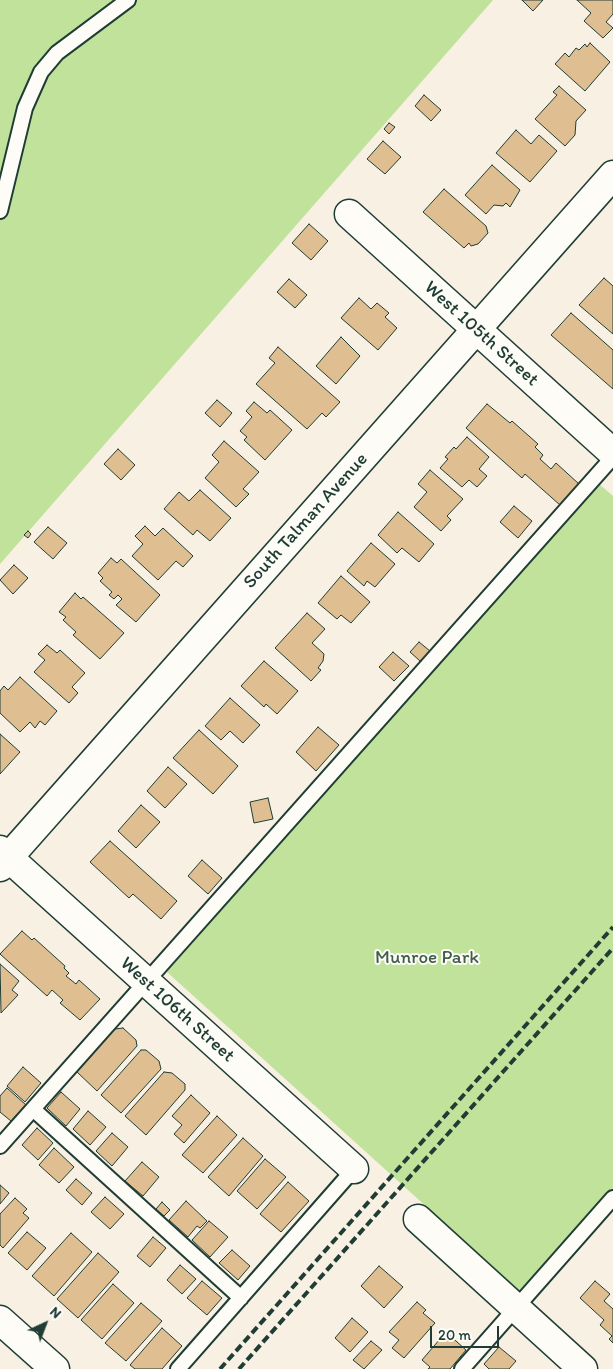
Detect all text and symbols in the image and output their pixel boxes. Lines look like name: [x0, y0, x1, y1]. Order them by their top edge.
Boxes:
street label: West 105th Street: [419, 277, 543, 391]
street label: South Talman Avenue: [239, 448, 373, 594]
park label: Munroe Park: [375, 947, 479, 969]
street label: West 106th Street: [115, 953, 239, 1067]
north arrow: [20, 1299, 70, 1349]
text: N: [46, 1303, 65, 1322]
scale bar: [433, 1316, 502, 1348]
text: 20 m: [438, 1326, 471, 1344]

